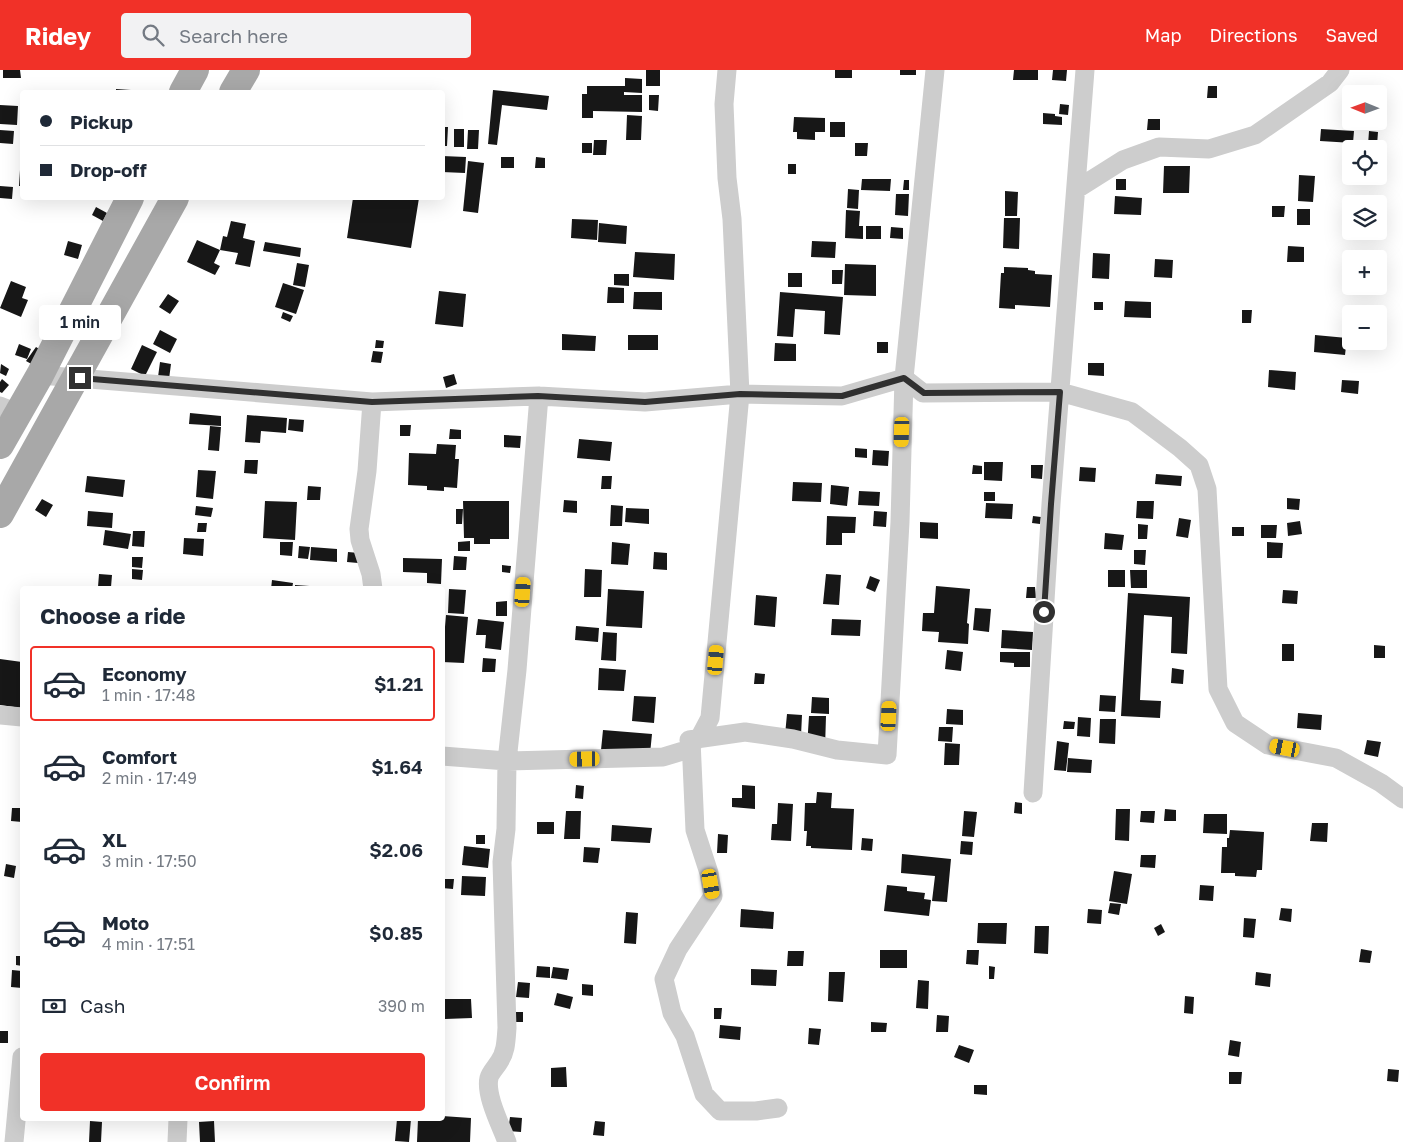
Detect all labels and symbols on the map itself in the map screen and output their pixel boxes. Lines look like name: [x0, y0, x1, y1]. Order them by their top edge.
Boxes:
north arrow: [1342, 85, 1388, 130]
callout: 1 min: [39, 306, 121, 340]
route end: [69, 367, 91, 389]
car: [893, 417, 910, 447]
car: [514, 577, 531, 607]
route start: [1033, 601, 1055, 623]
car: [707, 644, 724, 676]
car: [880, 701, 897, 731]
car: [1268, 738, 1301, 758]
car: [569, 751, 600, 767]
car: [701, 868, 720, 900]

